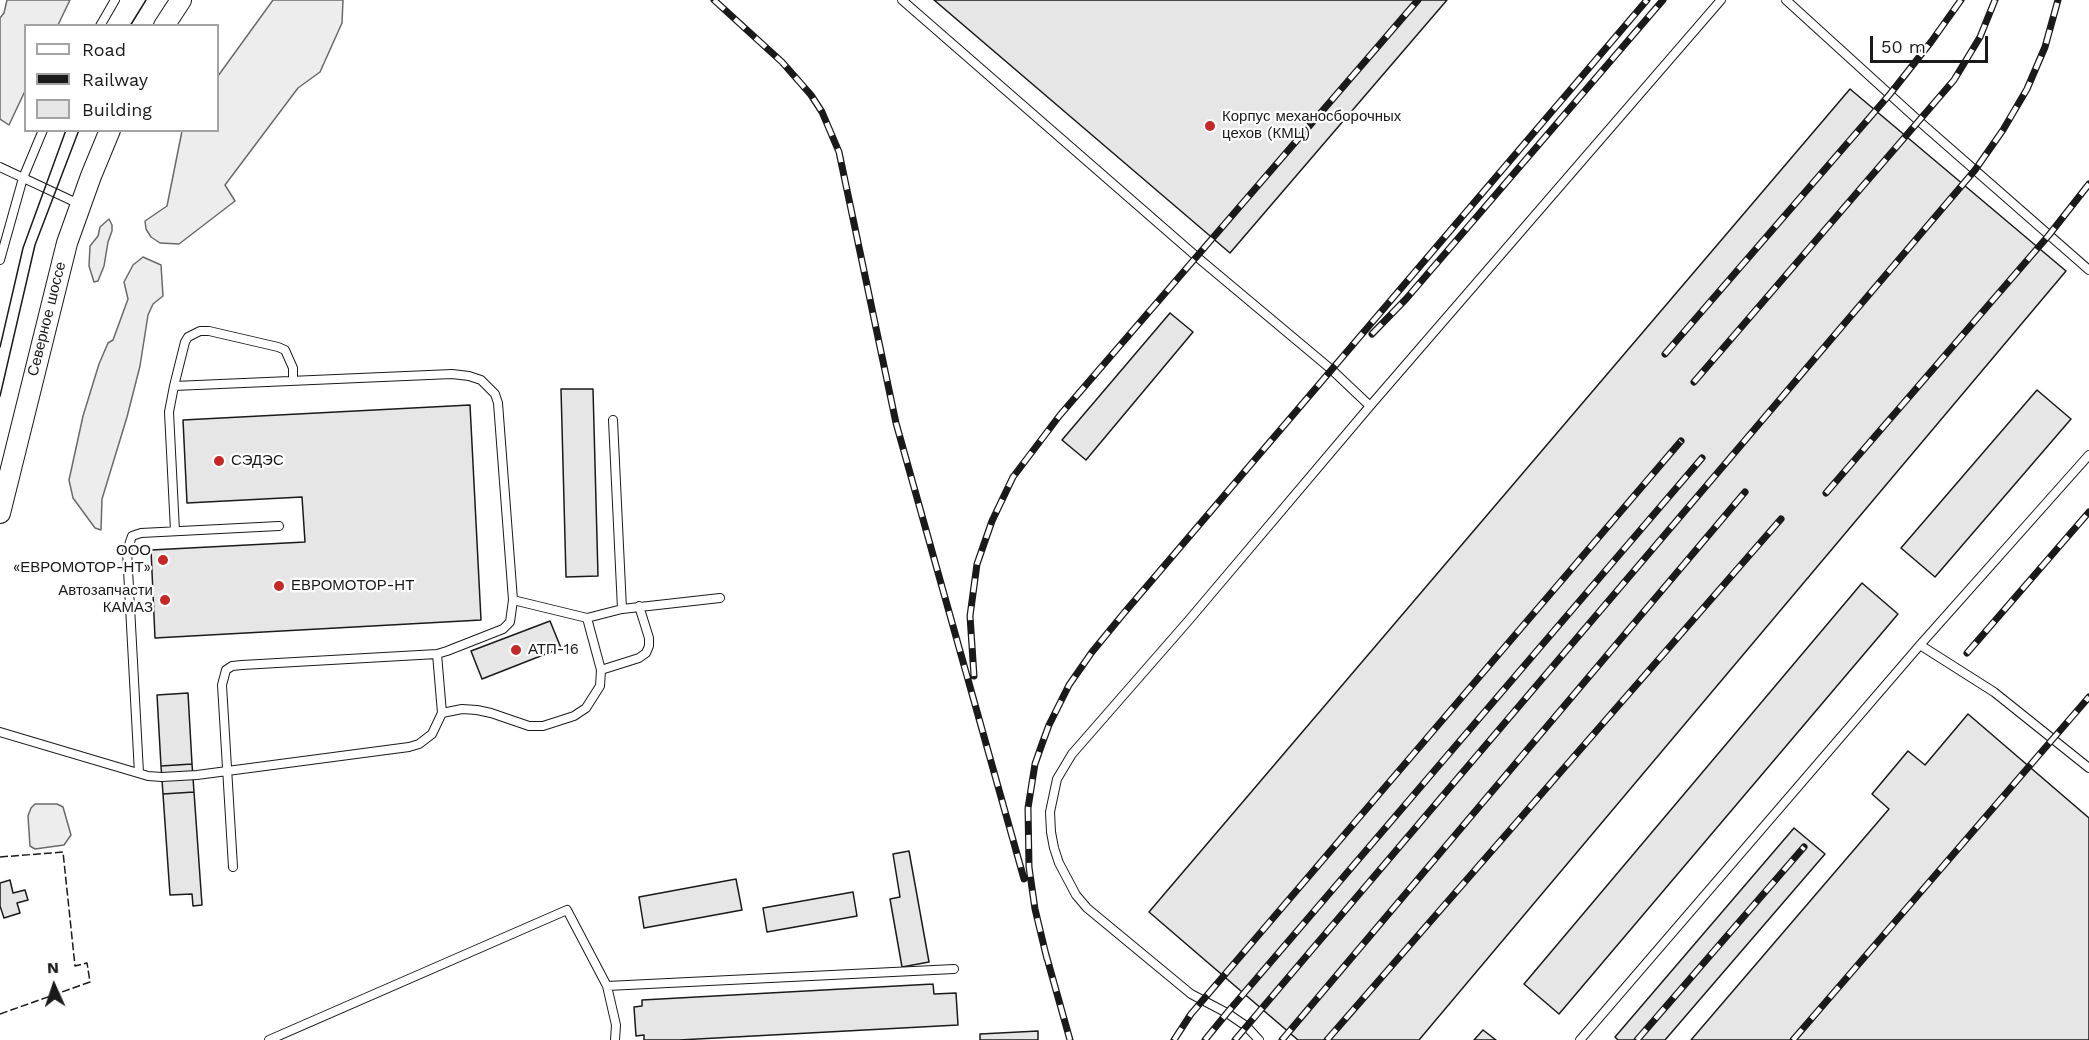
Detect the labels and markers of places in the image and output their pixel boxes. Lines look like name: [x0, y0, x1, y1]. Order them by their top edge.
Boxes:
place label: Корпус механосборочных цехов (КМЦ): [1222, 108, 1401, 143]
marker: Корпус механосборочных цехов (КМЦ): [1203, 119, 1217, 133]
place label: СЭДЭС: [231, 452, 284, 470]
marker: СЭДЭС: [212, 454, 226, 468]
place label: ООО «ЕВРОМОТОР-НТ»: [13, 542, 151, 577]
marker: ООО «ЕВРОМОТОР-НТ»: [156, 553, 170, 567]
place label: ЕВРОМОТОР-НТ: [291, 577, 414, 595]
marker: ЕВРОМОТОР-НТ: [272, 579, 286, 593]
place label: Автозапчасти КАМАЗ: [58, 582, 153, 617]
marker: Автозапчасти КАМАЗ: [158, 593, 172, 607]
place label: АТП-16: [528, 641, 579, 659]
marker: АТП-16: [509, 643, 523, 657]

